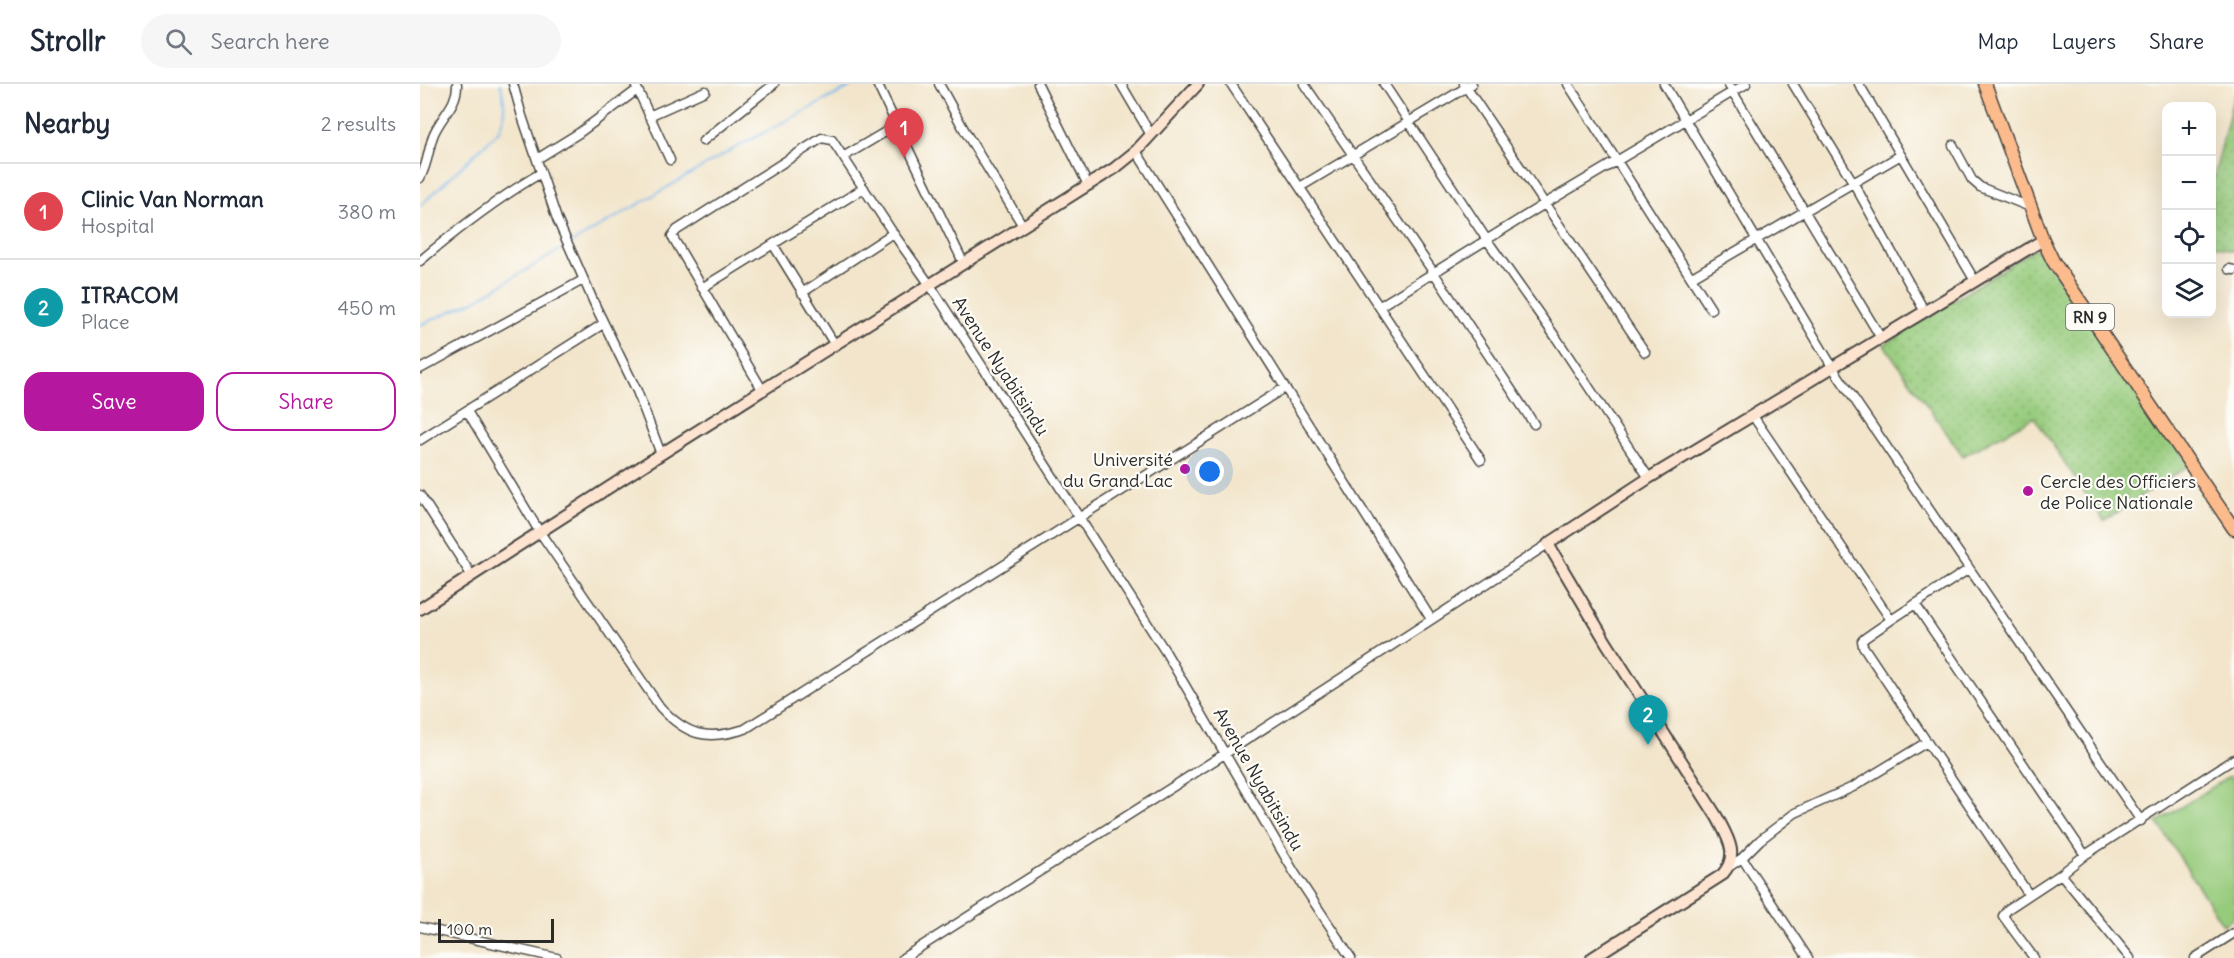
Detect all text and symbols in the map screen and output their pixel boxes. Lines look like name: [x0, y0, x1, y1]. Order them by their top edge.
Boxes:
search box: [141, 14, 561, 68]
text: Strollr: [30, 23, 105, 59]
icon: search: [162, 25, 195, 58]
text: Search here: [210, 27, 330, 55]
text: Map: [1978, 28, 2018, 55]
text: Layers: [2051, 28, 2116, 55]
text: Share: [2149, 28, 2204, 55]
map controls: [2162, 102, 2216, 318]
button: +: [2162, 102, 2216, 156]
text: Nearby: [24, 107, 110, 140]
pin: 1: [884, 109, 924, 158]
text: 2 results: [321, 111, 396, 136]
button: −: [2162, 156, 2216, 210]
text: Clinic Van Norman: [81, 185, 264, 213]
text: 1: [40, 199, 47, 224]
text: 380 m: [338, 199, 396, 224]
button: locate: [2162, 210, 2216, 264]
text: Hospital: [81, 213, 154, 238]
button: layers: [2162, 264, 2216, 318]
text: ITRACOM: [81, 281, 179, 309]
street label: Avenue Nyabitsindu: [947, 292, 1055, 440]
text: 2: [38, 295, 49, 320]
text: 450 m: [337, 295, 396, 320]
road number: RN 9: [2066, 304, 2114, 330]
text: Place: [81, 309, 129, 334]
button: Save: [24, 372, 204, 431]
button: Share: [216, 372, 396, 431]
place label: Université du Grand Lac: [1063, 448, 1173, 492]
your location: [1195, 457, 1224, 486]
marker: Université du Grand Lac: [1178, 462, 1192, 476]
place label: Cercle des Officiers de Police Nationale: [2040, 470, 2196, 514]
marker: Cercle des Officiers de Police Nationale: [2021, 484, 2035, 498]
pin: 2: [1628, 696, 1668, 745]
street label: Avenue Nyabitsindu: [1209, 703, 1309, 855]
scale bar: [438, 916, 554, 944]
text: 100 m: [447, 919, 492, 939]

